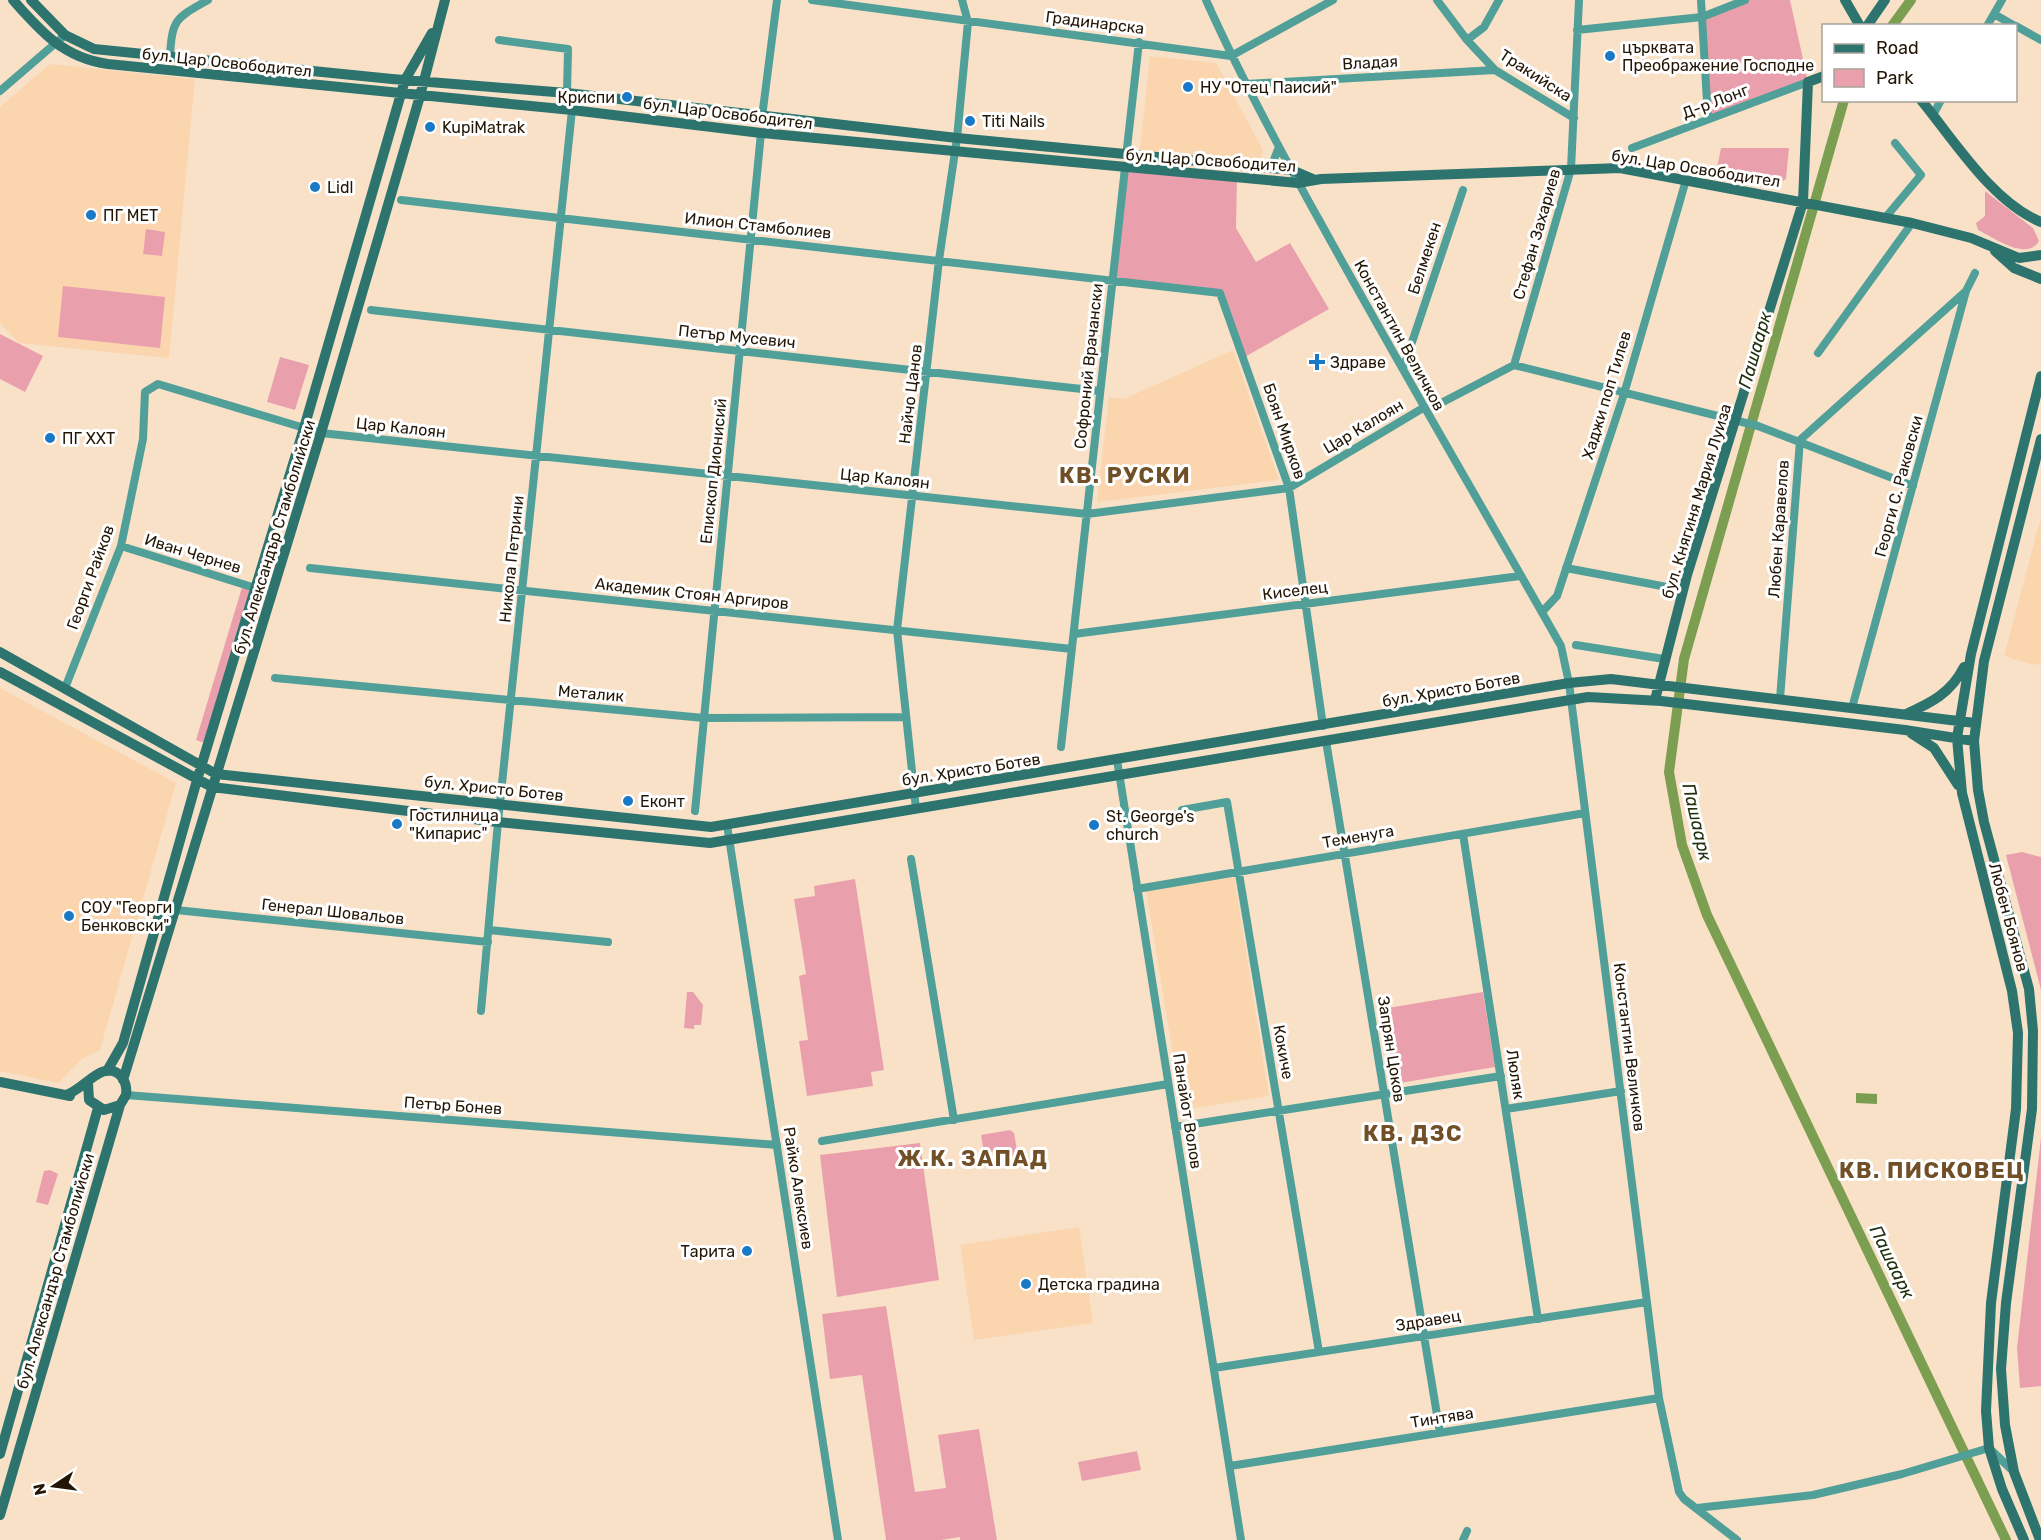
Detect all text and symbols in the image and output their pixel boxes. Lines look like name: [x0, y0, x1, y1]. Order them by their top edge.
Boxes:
street label: Градинарска: [1045, 7, 1145, 38]
legend: [1822, 24, 2017, 102]
text: Road: [1876, 37, 1919, 59]
place label: църквата Преображение Господне: [1622, 38, 1814, 75]
street label: бул. Цар Освободител: [141, 44, 313, 81]
street label: Тракийска: [1496, 45, 1575, 106]
marker: църквата Преображение Господне: [1603, 49, 1617, 63]
street label: Владая: [1342, 52, 1398, 73]
text: Park: [1876, 67, 1914, 89]
place label: НУ "Отец Паисий": [1200, 78, 1337, 97]
marker: НУ "Отец Паисий": [1181, 80, 1195, 94]
street label: Д-р Лонг: [1679, 80, 1751, 123]
place label: Криспи: [557, 88, 615, 107]
marker: Криспи: [620, 90, 634, 104]
street label: бул. Цар Освободител: [642, 94, 814, 133]
place label: Titi Nails: [982, 112, 1045, 131]
marker: Titi Nails: [963, 114, 977, 128]
place label: KupiMatrak: [442, 118, 526, 137]
marker: KupiMatrak: [423, 120, 437, 134]
street label: бул. Цар Освободител: [1125, 145, 1297, 176]
street label: бул. Цар Освободител: [1610, 146, 1782, 191]
street label: Стефан Захариев: [1509, 167, 1564, 302]
place label: Lidl: [327, 178, 353, 197]
marker: Lidl: [308, 180, 322, 194]
place label: ПГ МЕТ: [103, 206, 158, 225]
marker: ПГ МЕТ: [84, 208, 98, 222]
street label: Илион Стамболиев: [684, 208, 832, 243]
street label: Белмекен: [1404, 219, 1445, 297]
street label: Константин Величков: [1350, 256, 1449, 414]
street label: Софроний Врачански: [1070, 282, 1107, 450]
water label: Пашаарк: [1734, 309, 1777, 391]
street label: Петър Мусевич: [677, 321, 796, 352]
street label: Хаджи поп Тилев: [1578, 329, 1635, 462]
street label: Найчо Цанов: [895, 343, 926, 445]
marker: Здраве: [1308, 353, 1326, 371]
place label: Здраве: [1330, 353, 1386, 372]
street label: Боян Мирков: [1259, 381, 1310, 482]
street label: Цар Калоян: [1320, 395, 1407, 458]
street label: Епископ Дионисий: [696, 397, 731, 545]
street label: бул. Княгиня Мария Луиза: [1658, 401, 1735, 601]
street label: Цар Калоян: [355, 413, 447, 442]
street label: Георги С. Раковски: [1870, 413, 1927, 559]
street label: бул. Александър Стамболийски: [230, 417, 319, 657]
place label: ПГ ХХТ: [62, 429, 115, 448]
marker: ПГ ХХТ: [43, 431, 57, 445]
street label: Любен Каравелов: [1764, 459, 1793, 599]
district label: КВ. РУСКИ: [1059, 462, 1191, 489]
street label: Цар Калоян: [839, 464, 931, 493]
street label: Никола Петрини: [495, 495, 528, 624]
street label: Георги Райков: [63, 522, 118, 632]
street label: Иван Чернев: [142, 530, 243, 577]
street label: Академик Стоян Аргиров: [594, 574, 790, 613]
street label: Киселец: [1261, 577, 1329, 604]
street label: бул. Христо Ботев: [1381, 668, 1522, 711]
street label: Металик: [557, 681, 625, 706]
street label: бул. Христо Ботев: [901, 749, 1042, 790]
street label: бул. Христо Ботев: [423, 772, 565, 805]
water label: Пашаарк: [1677, 781, 1717, 863]
place label: Еконт: [640, 792, 685, 811]
marker: Еконт: [621, 794, 635, 808]
place label: Гостилница "Кипарис": [409, 806, 499, 843]
place label: St. George's church: [1106, 807, 1194, 844]
marker: Гостилница "Кипарис": [390, 817, 404, 831]
marker: St. George's church: [1087, 818, 1101, 832]
street label: Теменуга: [1321, 821, 1395, 852]
street label: Любен Боянов: [1985, 861, 2032, 974]
street label: Генерал Шовальов: [261, 895, 405, 928]
place label: СОУ "Георги Бенковски": [81, 898, 172, 935]
marker: СОУ "Георги Бенковски": [62, 909, 76, 923]
street label: Константин Величков: [1610, 962, 1649, 1132]
street label: Запрян Цоков: [1374, 995, 1409, 1104]
street label: Кокиче: [1269, 1023, 1298, 1081]
street label: Люляк: [1502, 1048, 1529, 1101]
street label: Панайот Волов: [1169, 1052, 1206, 1170]
street label: Петър Бонев: [403, 1093, 503, 1118]
district label: КВ. ДЗС: [1363, 1120, 1463, 1147]
street label: Райко Алексиев: [779, 1125, 818, 1251]
district label: Ж.К. ЗАПАД: [898, 1145, 1048, 1172]
street label: бул. Александър Стамболийски: [13, 1151, 98, 1391]
district label: КВ. ПИСКОВЕЦ: [1839, 1157, 2025, 1184]
water label: Пашаарк: [1865, 1222, 1919, 1303]
place label: Тарита: [681, 1242, 735, 1261]
marker: Тарита: [740, 1244, 754, 1258]
place label: Детска градина: [1038, 1275, 1160, 1294]
marker: Детска градина: [1019, 1277, 1033, 1291]
street label: Здравец: [1394, 1306, 1462, 1335]
street label: Тинтява: [1409, 1403, 1475, 1432]
north arrow: [24, 1456, 84, 1516]
text: N: [29, 1482, 50, 1497]

